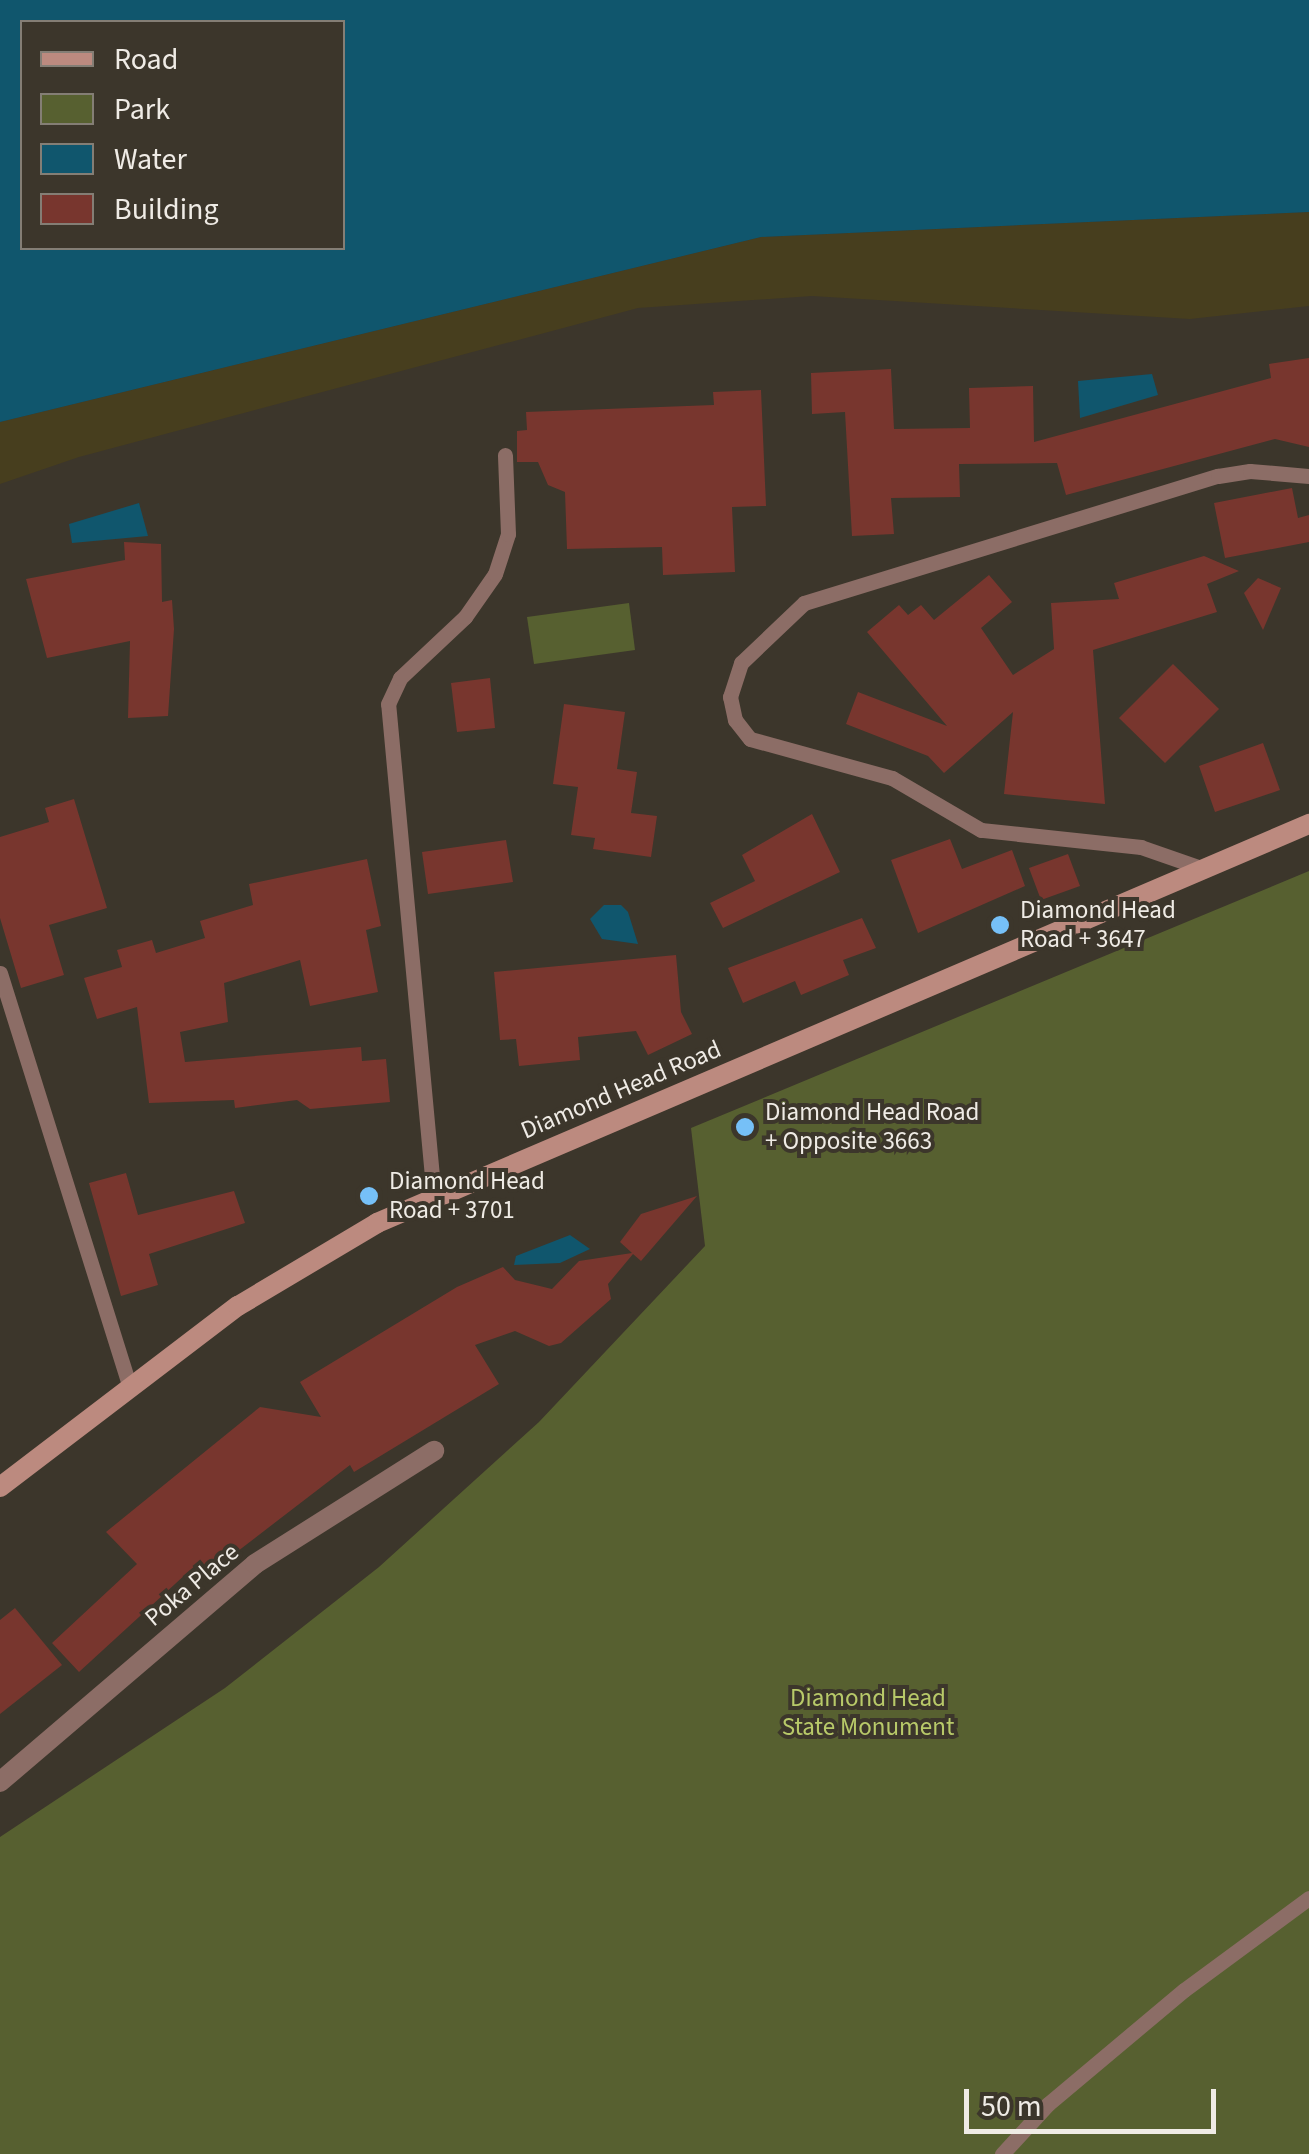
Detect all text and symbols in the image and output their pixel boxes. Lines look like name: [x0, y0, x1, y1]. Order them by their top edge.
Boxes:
legend: [20, 20, 345, 250]
text: Road: [114, 38, 178, 81]
text: Park: [114, 88, 170, 131]
text: Water: [114, 138, 187, 181]
text: Building: [114, 188, 219, 231]
place label: Diamond Head Road + 3647: [1020, 896, 1176, 955]
marker: Diamond Head Road + 3647: [989, 914, 1011, 936]
street label: Diamond Head Road: [516, 1034, 726, 1146]
place label: Diamond Head Road + Opposite 3663: [765, 1098, 979, 1157]
marker: Diamond Head Road + Opposite 3663: [734, 1116, 756, 1138]
place label: Diamond Head Road + 3701: [389, 1167, 545, 1226]
marker: Diamond Head Road + 3701: [358, 1185, 380, 1207]
street label: Poka Place: [139, 1537, 245, 1633]
park label: Diamond Head State Monument: [782, 1684, 954, 1743]
scale bar: [969, 2069, 1222, 2131]
text: 50 m: [981, 2085, 1042, 2128]

